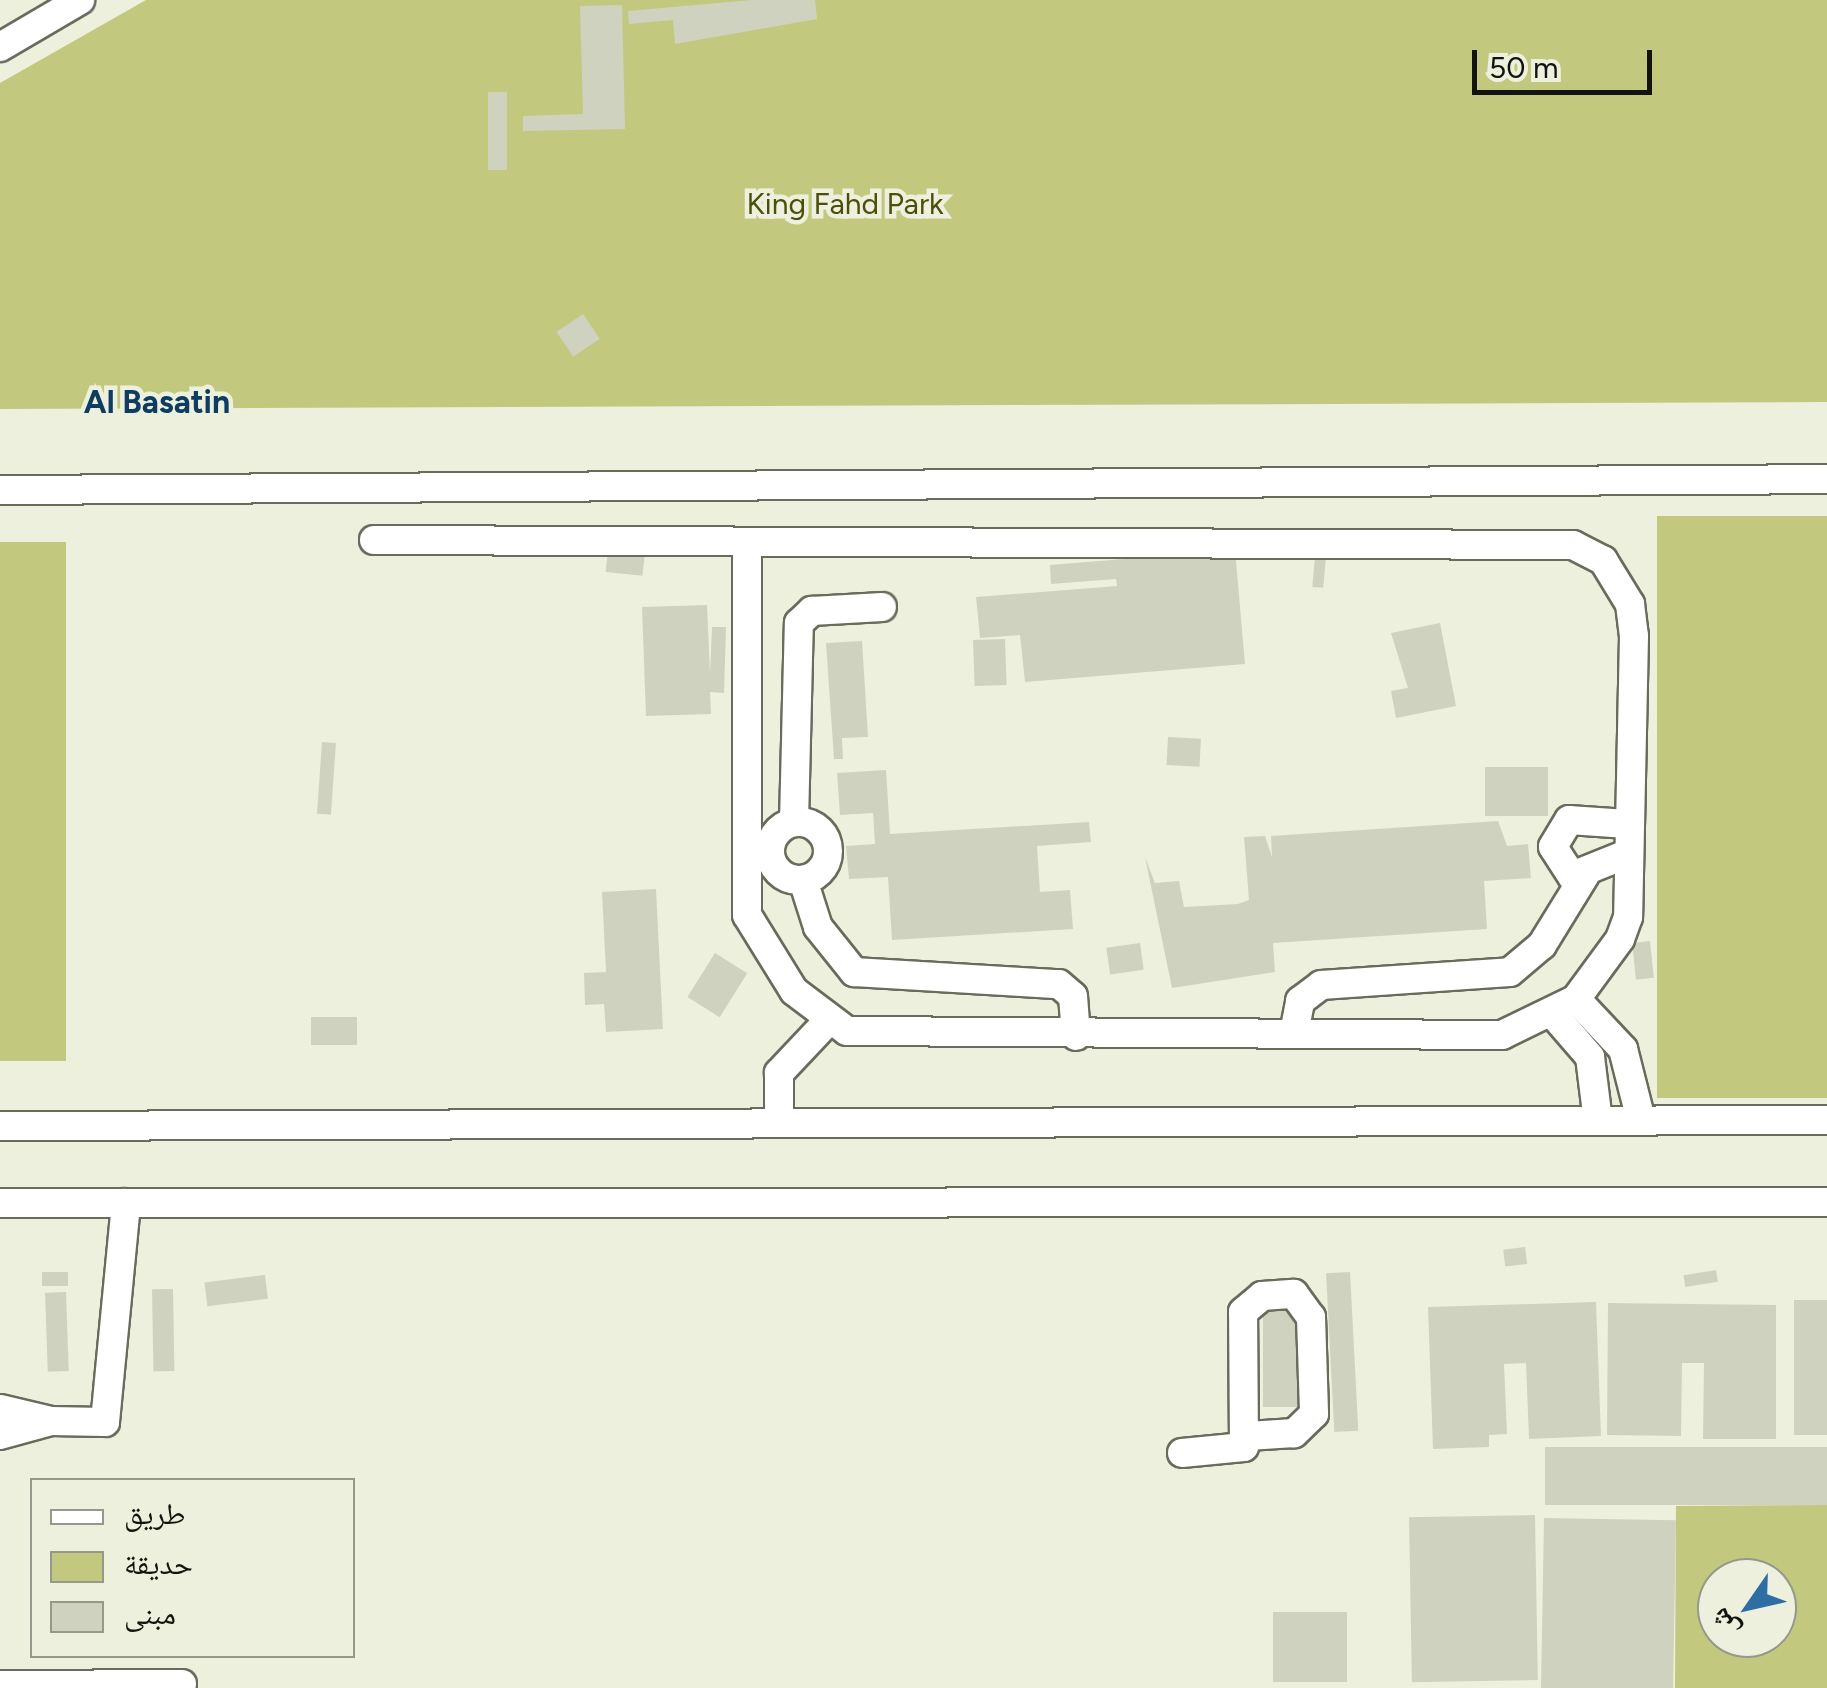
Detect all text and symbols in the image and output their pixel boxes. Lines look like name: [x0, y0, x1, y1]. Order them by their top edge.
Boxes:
scale bar: [1477, 30, 1657, 92]
text: 50 m: [1489, 49, 1558, 86]
park label: King Fahd Park: [746, 186, 944, 222]
district label: Al Basatin: [84, 383, 230, 421]
legend: [30, 1478, 355, 1658]
text: طريق: [124, 1495, 185, 1532]
text: حديقة: [124, 1545, 193, 1582]
north arrow: [1697, 1558, 1797, 1658]
text: مبنى: [124, 1595, 176, 1632]
text: ش: [1701, 1602, 1746, 1645]

